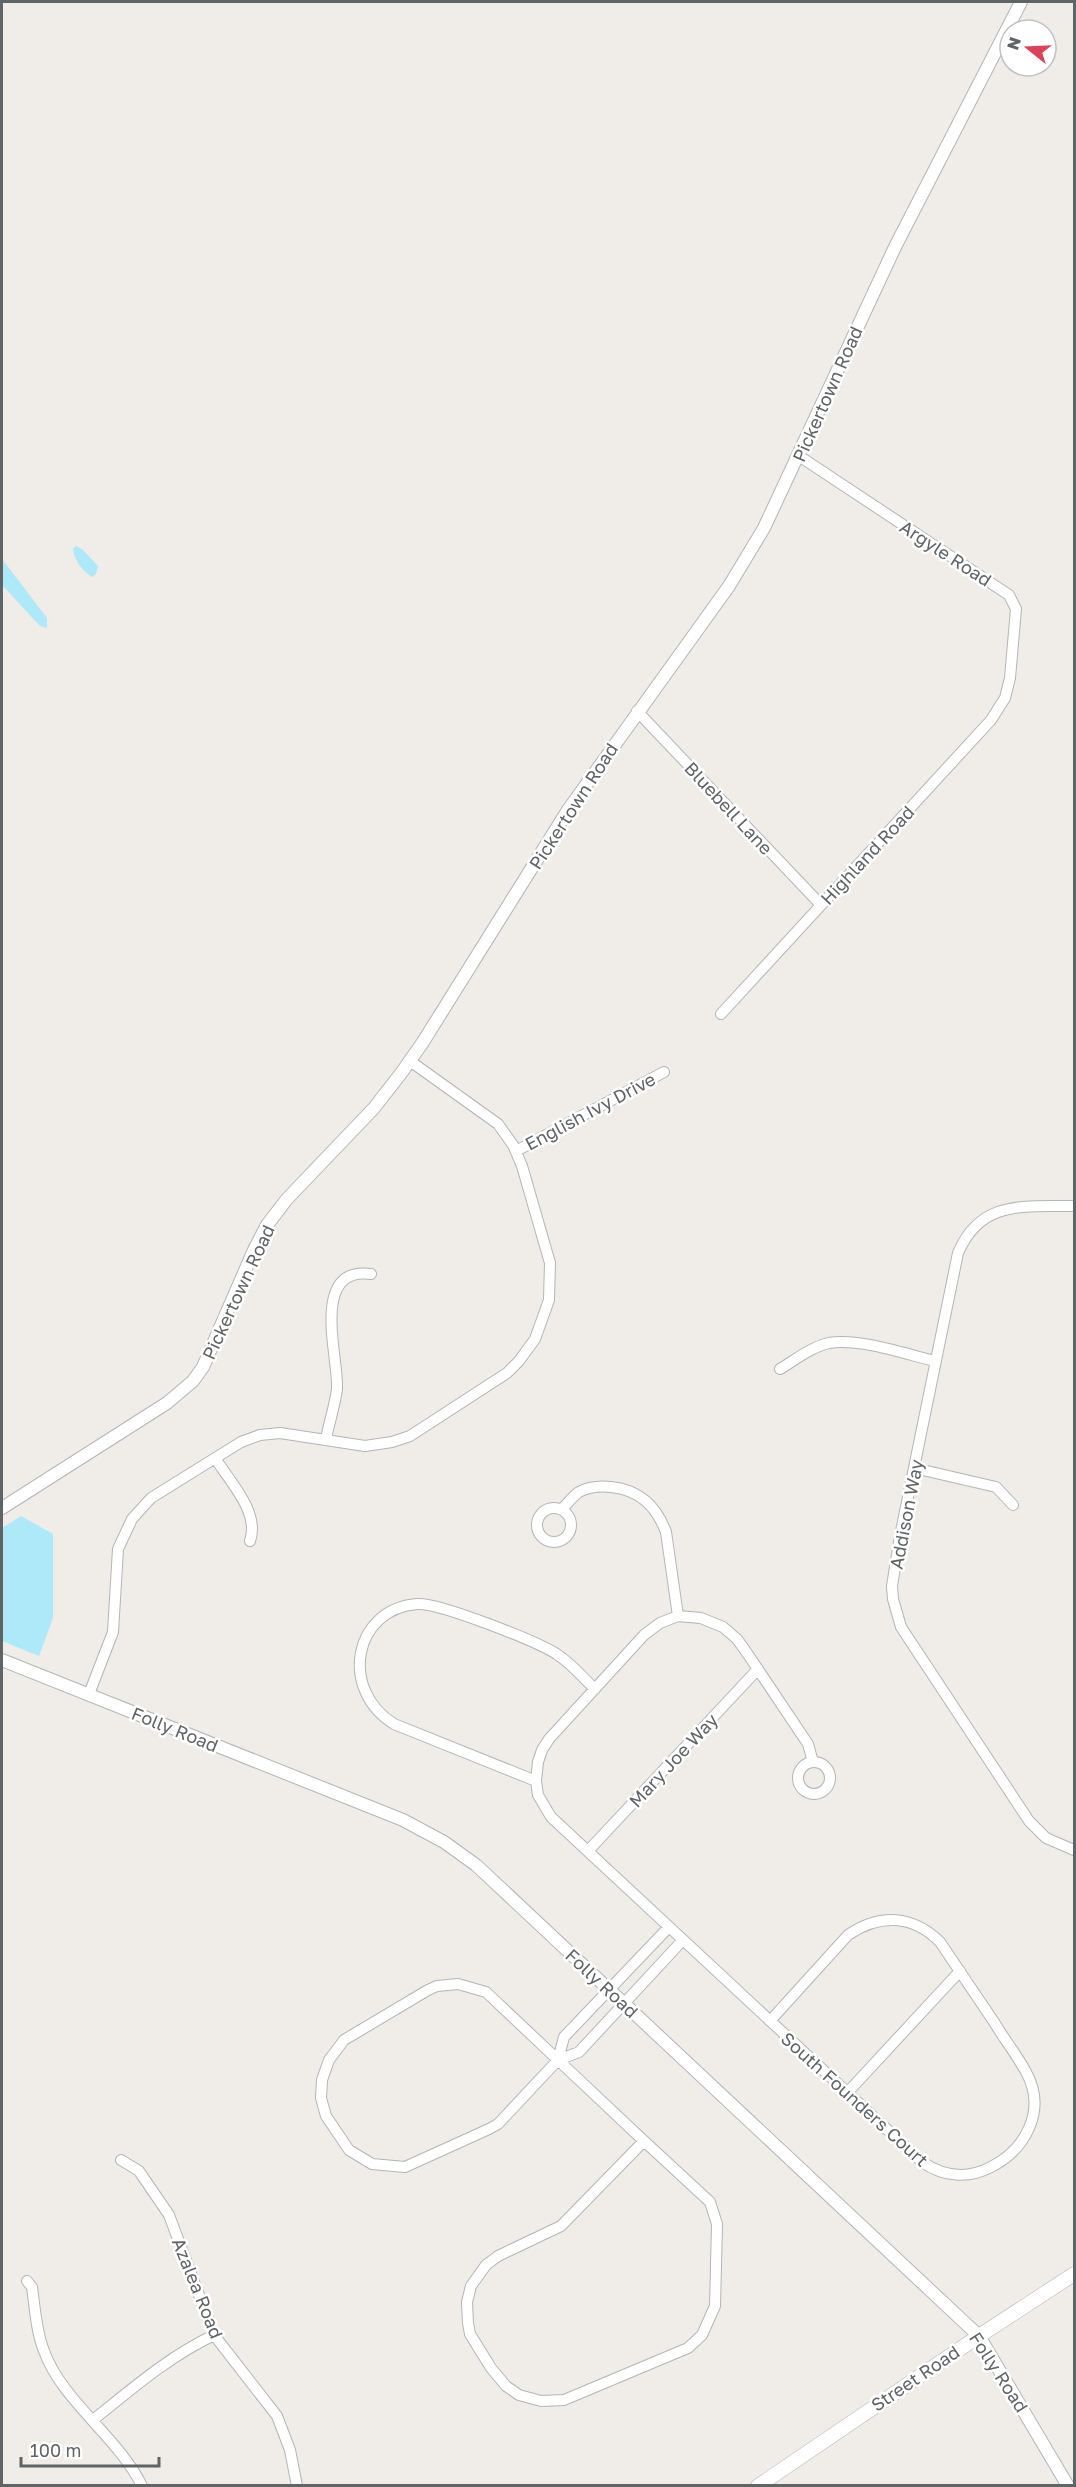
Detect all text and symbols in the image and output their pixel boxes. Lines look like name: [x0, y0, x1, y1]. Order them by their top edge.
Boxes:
north arrow: [998, 18, 1058, 78]
text: N: [1002, 34, 1025, 52]
street label: Pickertown Road: [787, 323, 867, 465]
street label: Argyle Road: [896, 515, 996, 591]
street label: Pickertown Road: [524, 739, 622, 873]
street label: Bluebell Lane: [680, 757, 778, 859]
street label: Highland Road: [816, 801, 918, 909]
street label: English Ivy Drive: [521, 1067, 659, 1155]
street label: Pickertown Road: [197, 1221, 279, 1363]
street label: Addison Way: [885, 1457, 927, 1571]
street label: Folly Road: [129, 1702, 221, 1756]
street label: Mary Joe Way: [624, 1709, 722, 1811]
street label: Folly Road: [561, 1944, 643, 2022]
street label: South Founders Court: [777, 2027, 933, 2171]
street label: Azalea Road: [168, 2235, 228, 2341]
street label: Folly Road: [965, 2328, 1033, 2416]
street label: Street Road: [867, 2340, 963, 2416]
scale bar: [21, 2430, 159, 2468]
text: 100 m: [30, 2439, 81, 2461]

